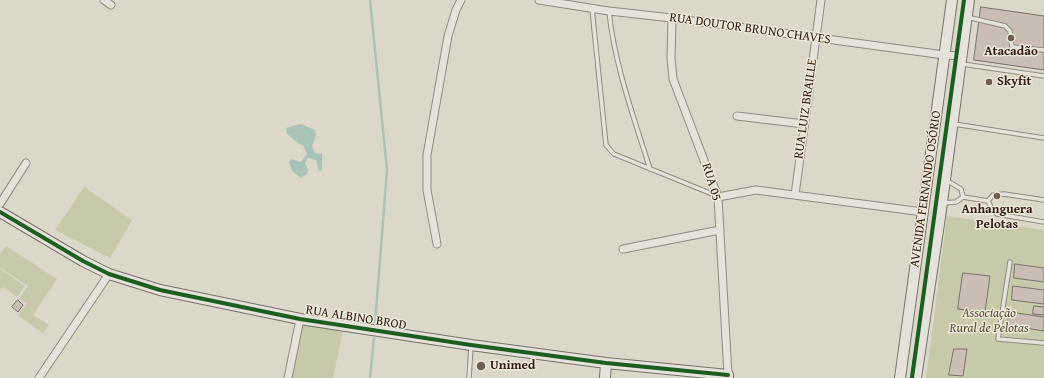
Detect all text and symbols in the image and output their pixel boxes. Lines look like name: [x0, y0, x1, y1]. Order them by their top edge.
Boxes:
street label: RUA DOUTOR BRUNO CHAVES: [668, 10, 832, 48]
marker: Atacadão: [1006, 33, 1016, 43]
place label: Atacadão: [984, 44, 1038, 60]
street label: RUA LUIZ BRAILLE: [791, 58, 821, 160]
place label: Skyfit: [997, 74, 1031, 90]
marker: Skyfit: [984, 77, 994, 87]
street label: AVENIDA FERNANDO OSÓRIO: [907, 110, 945, 268]
street label: RUA 05: [698, 161, 724, 203]
marker: Anhanguera Pelotas: [992, 191, 1002, 201]
place label: Anhanguera Pelotas: [961, 202, 1033, 233]
street label: RUA ALBINO BROD: [305, 302, 407, 334]
park label: Associação Rural de Pelotas: [949, 306, 1029, 337]
place label: Unimed: [490, 358, 535, 374]
marker: Unimed: [475, 360, 487, 372]

